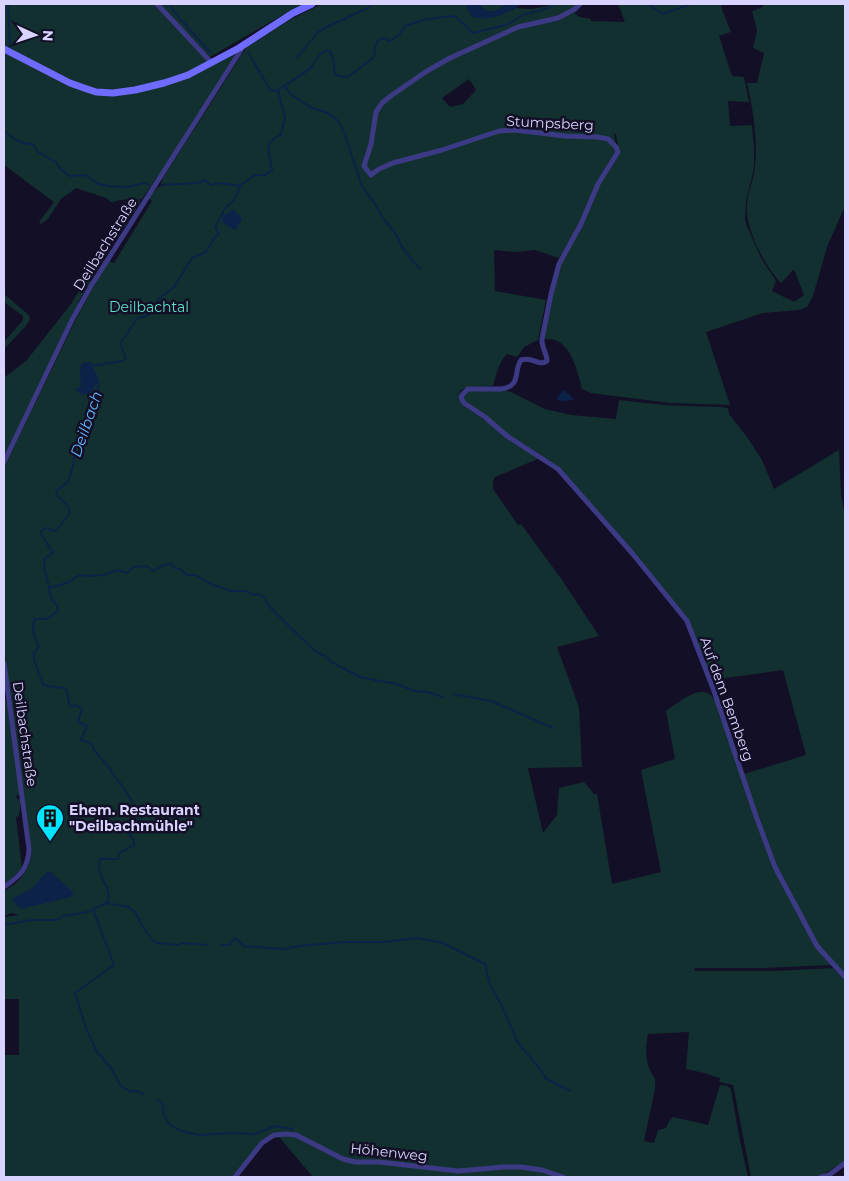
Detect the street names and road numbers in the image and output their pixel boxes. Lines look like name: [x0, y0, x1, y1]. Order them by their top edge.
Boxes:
street label: Stumpsberg: [506, 112, 594, 134]
street label: Deilbachstraße: [69, 194, 141, 294]
street label: Auf dem Bemberg: [696, 634, 758, 764]
street label: Deilbachstraße: [9, 680, 41, 788]
street label: Höhenweg: [349, 1139, 429, 1165]

